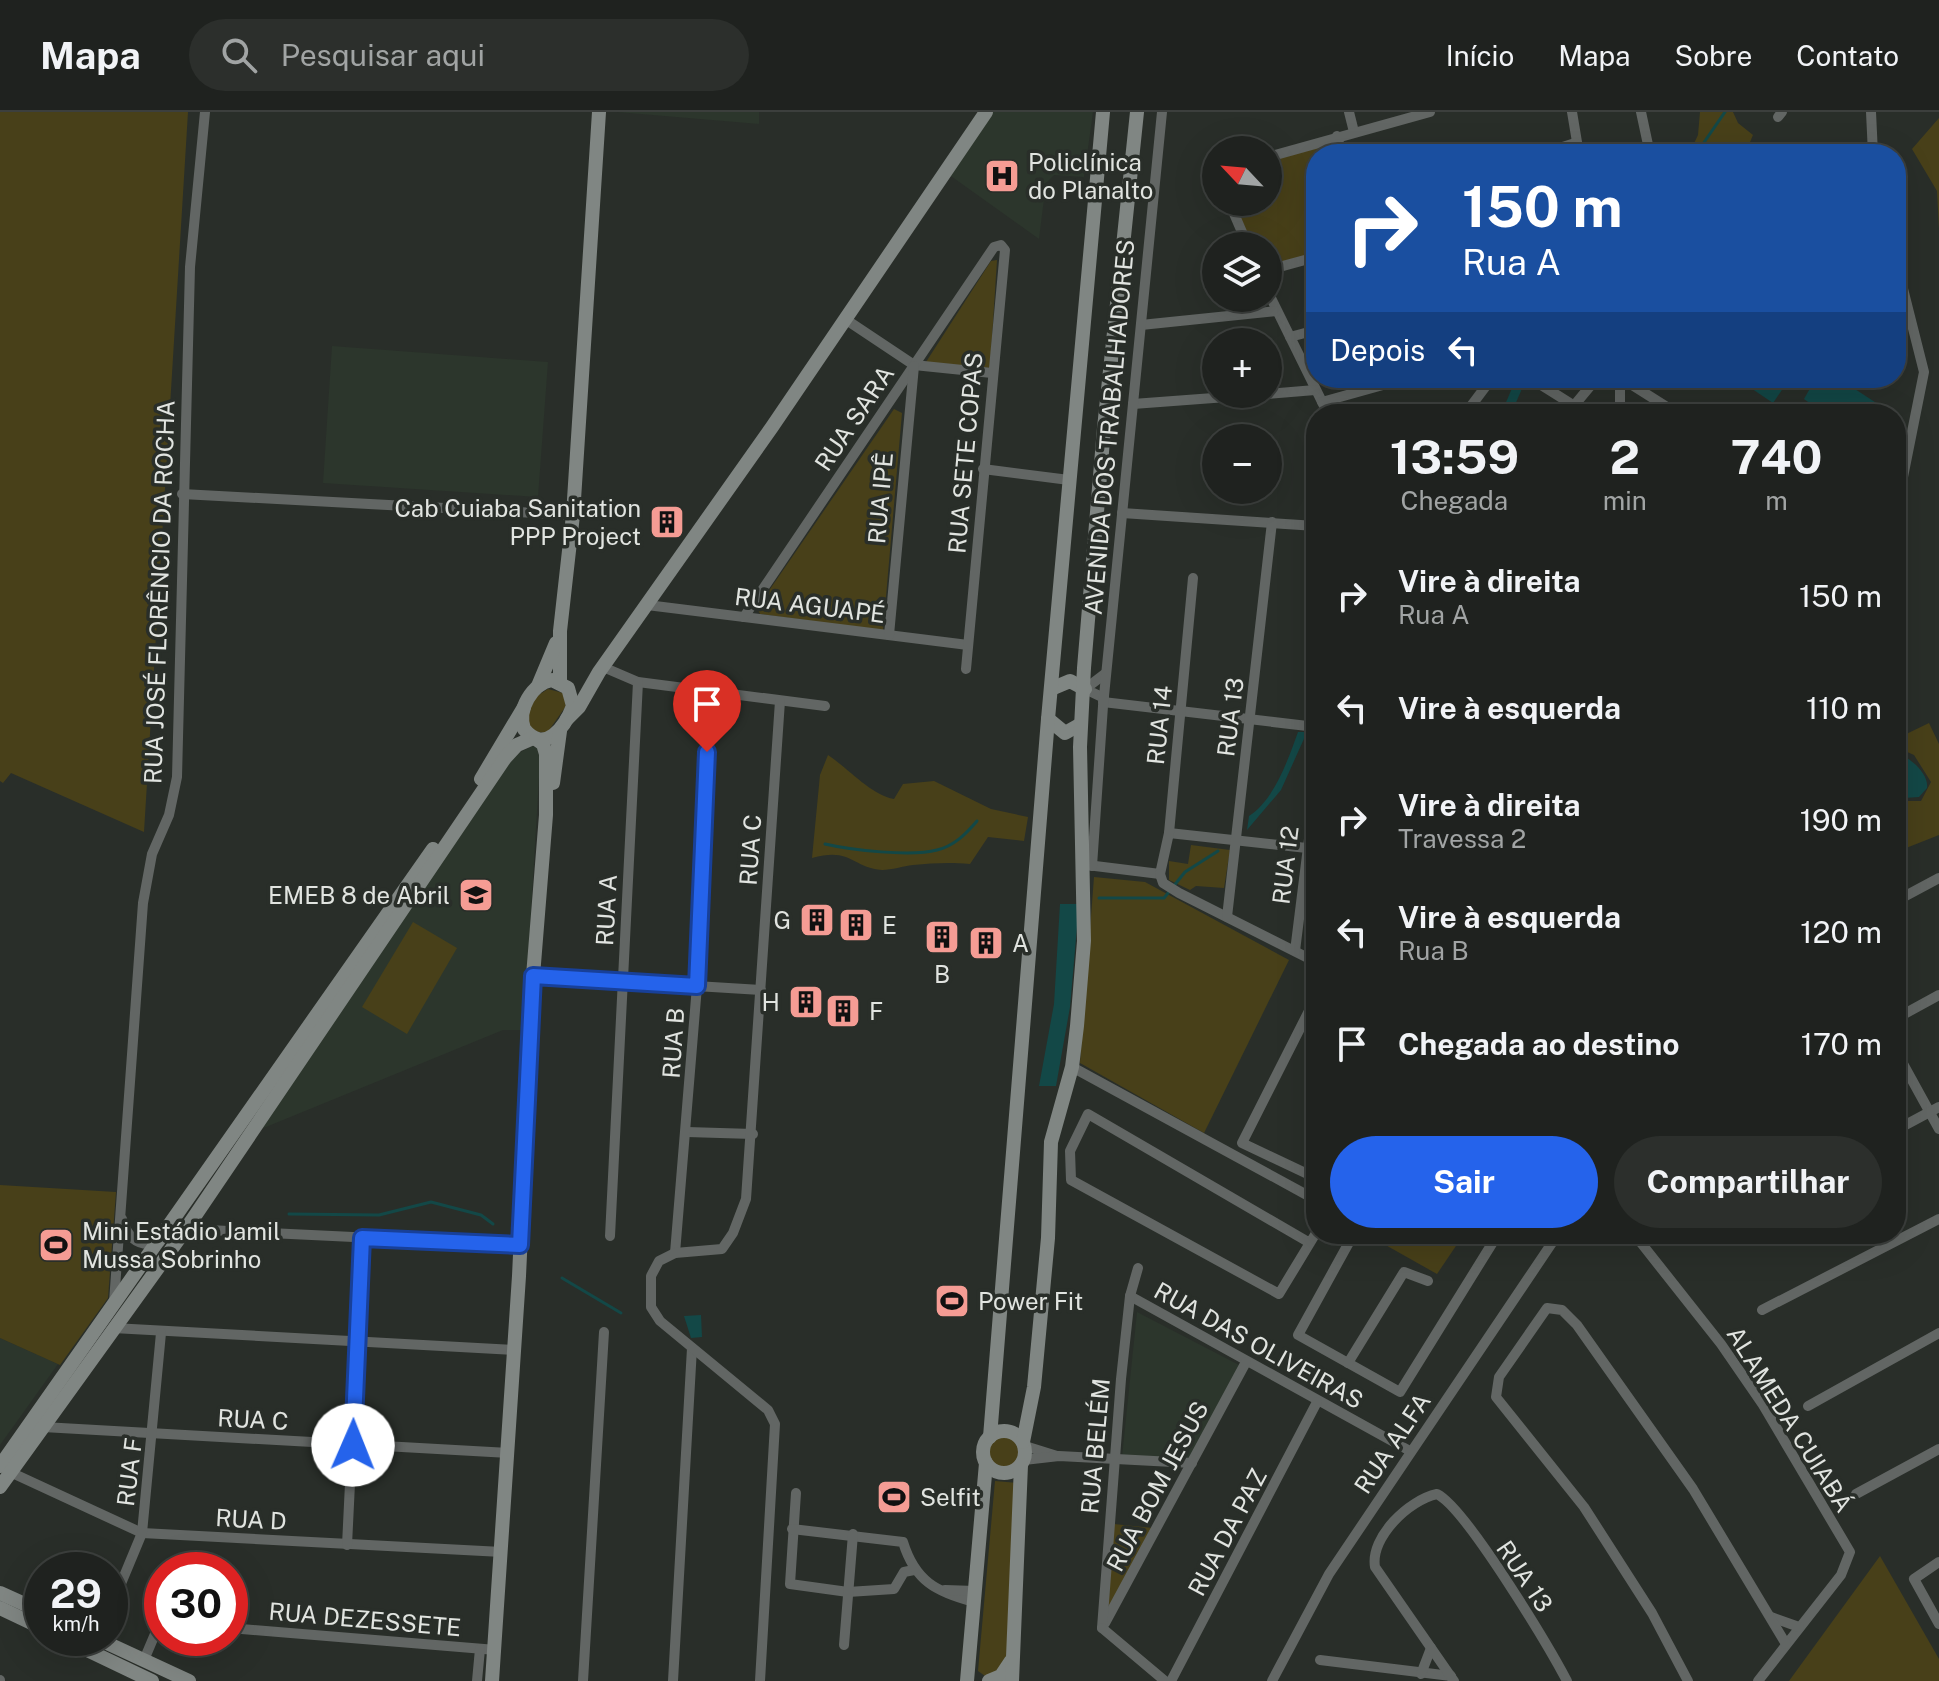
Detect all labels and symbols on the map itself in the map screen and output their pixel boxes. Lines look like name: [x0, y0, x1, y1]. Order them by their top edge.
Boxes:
north arrow: [1202, 136, 1282, 216]
place label: Policlínica do Planalto: [1028, 148, 1153, 204]
hospital icon: Policlínica do Planalto: [983, 157, 1021, 195]
street label: AVENIDA DOS TRABALHADORES: [1079, 238, 1139, 616]
street label: RUA SETE COPAS: [942, 351, 988, 555]
street label: RUA SARA: [809, 360, 899, 476]
street label: RUA JOSÉ FLORÊNCIO DA ROCHA: [138, 400, 180, 784]
street label: RUA IPÊ: [862, 451, 898, 545]
place label: Cab Cuiaba Sanitation PPP Project: [395, 494, 641, 550]
building icon: Cab Cuiaba Sanitation PPP Project: [648, 503, 686, 541]
street label: RUA AGUAPÉ: [733, 582, 887, 628]
pin: [673, 670, 741, 752]
street label: RUA 13: [1211, 676, 1249, 758]
street label: RUA 14: [1141, 684, 1177, 766]
street label: RUA C: [734, 814, 766, 886]
street label: RUA 12: [1266, 824, 1304, 906]
street label: RUA A: [590, 873, 622, 947]
school or university icon: EMEB 8 de Abril: [457, 876, 495, 914]
place label: EMEB 8 de Abril: [268, 881, 450, 909]
building icon: G: [798, 901, 836, 939]
place label: G: [773, 906, 791, 934]
building icon: E: [837, 906, 875, 944]
place label: E: [882, 911, 897, 939]
building icon: B: [923, 918, 961, 956]
building icon: A: [967, 924, 1005, 962]
place label: A: [1012, 929, 1029, 957]
place label: B: [934, 960, 950, 988]
building icon: H: [787, 983, 825, 1021]
place label: H: [762, 988, 780, 1016]
building icon: F: [824, 992, 862, 1030]
place label: F: [869, 997, 883, 1025]
street label: RUA B: [657, 1007, 689, 1079]
place label: Mini Estádio Jamil Mussa Sobrinho: [82, 1217, 280, 1273]
sports icon: Mini Estádio Jamil Mussa Sobrinho: [37, 1226, 75, 1264]
street label: RUA DAS OLIVEIRAS: [1150, 1276, 1368, 1414]
sports icon: Power Fit: [933, 1282, 971, 1320]
place label: Power Fit: [978, 1287, 1083, 1315]
street label: ALAMEDA CUIABÁ: [1722, 1321, 1858, 1517]
street label: RUA BELÉM: [1075, 1377, 1115, 1515]
street label: RUA ALFA: [1348, 1387, 1436, 1499]
street label: RUA BOM JESUS: [1100, 1396, 1214, 1576]
street label: RUA C: [217, 1403, 289, 1435]
position arrow: [311, 1403, 395, 1487]
street label: RUA F: [111, 1436, 147, 1508]
street label: RUA DA PAZ: [1182, 1464, 1272, 1600]
sports icon: Selfit: [875, 1478, 913, 1516]
place label: Selfit: [920, 1483, 981, 1511]
street label: RUA D: [215, 1503, 287, 1535]
street label: RUA 13: [1491, 1535, 1559, 1617]
speed limit sign: 30: [144, 1552, 248, 1656]
street label: RUA DEZESSETE: [268, 1597, 462, 1641]

